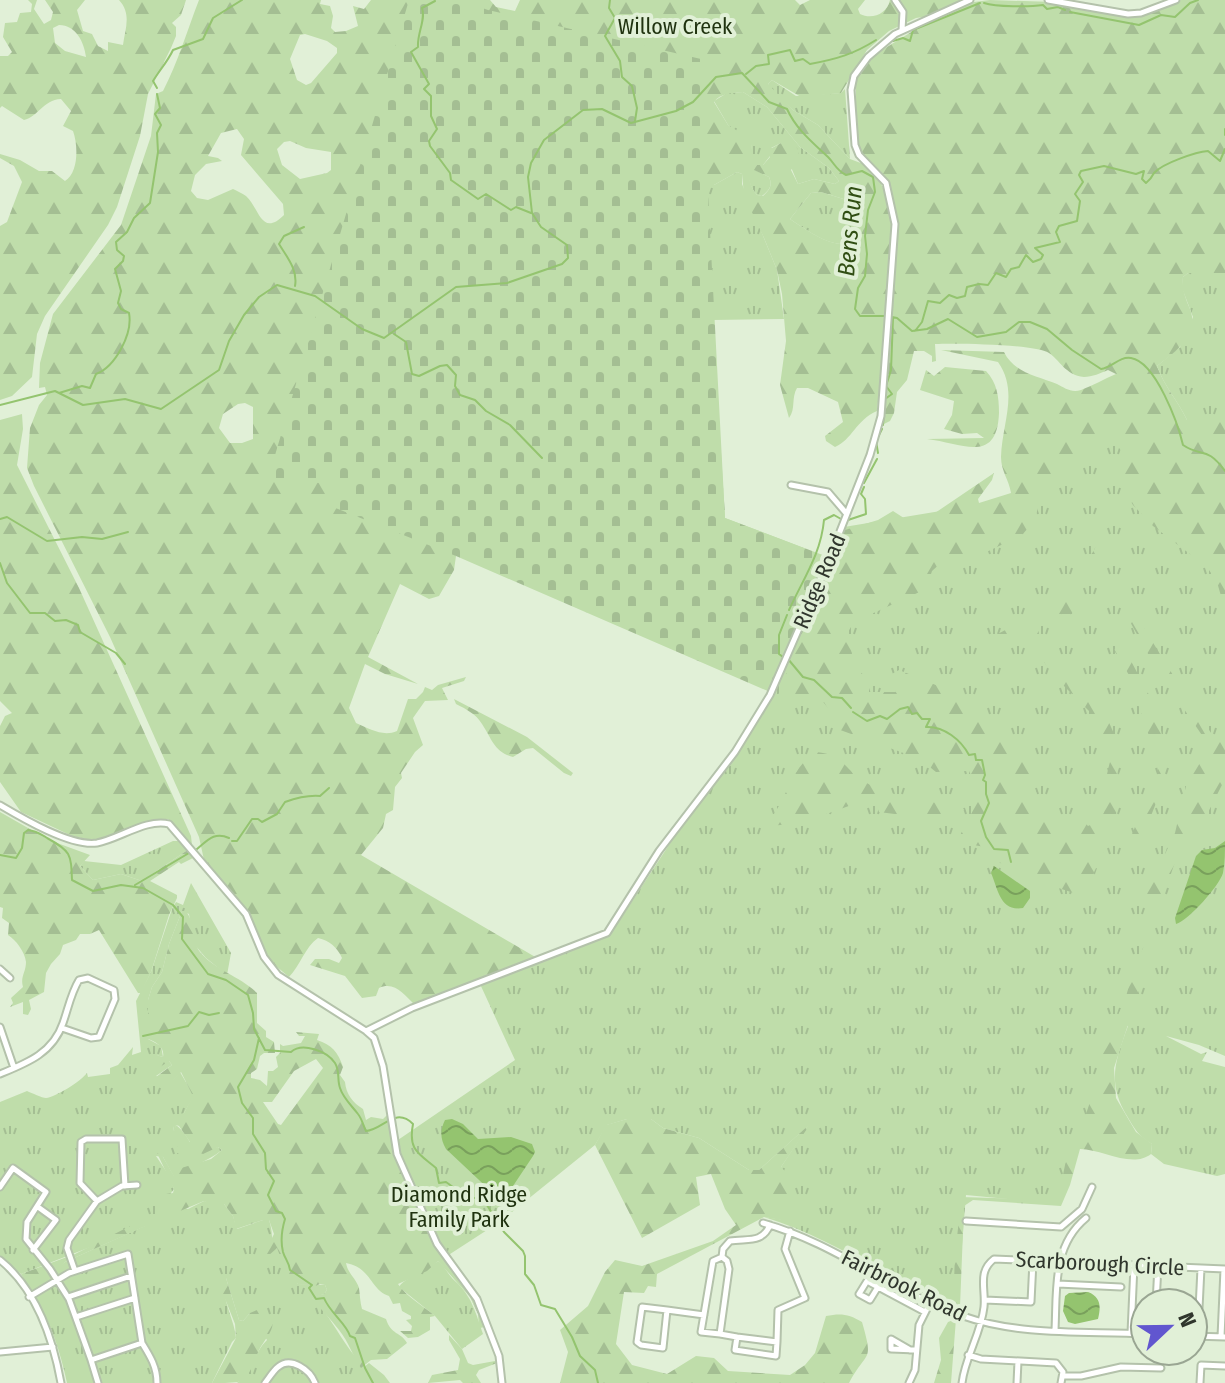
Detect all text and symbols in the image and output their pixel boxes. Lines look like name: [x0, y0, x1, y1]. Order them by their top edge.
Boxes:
park label: Willow Creek: [618, 13, 733, 40]
water label: Bens Run: [832, 185, 868, 277]
street label: Ridge Road: [787, 529, 852, 633]
park label: Diamond Ridge Family Park: [391, 1181, 527, 1233]
street label: Fairbrook Road: [837, 1244, 970, 1327]
street label: Scarborough Circle: [1015, 1246, 1185, 1281]
north arrow: [1129, 1287, 1209, 1367]
text: N: [1172, 1309, 1202, 1331]

